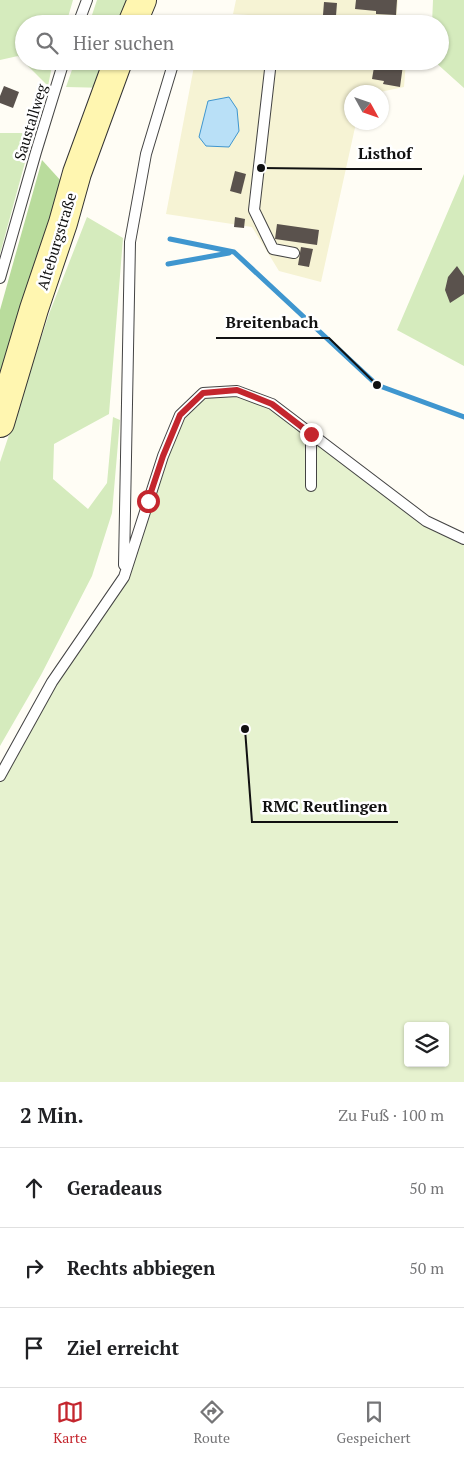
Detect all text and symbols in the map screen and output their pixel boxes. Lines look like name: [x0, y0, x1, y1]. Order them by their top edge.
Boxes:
search box: [15, 15, 449, 70]
icon: search: [33, 29, 61, 57]
text: Hier suchen: [73, 30, 174, 55]
street label: Saustallweg: [9, 80, 51, 163]
north arrow: [344, 85, 389, 130]
callout: Listhof: [348, 138, 422, 169]
text: Listhof: [358, 142, 414, 164]
street label: Alteburgstraße: [32, 190, 80, 292]
callout: Breitenbach: [216, 307, 329, 338]
text: Breitenbach: [226, 311, 319, 333]
route end: [300, 423, 323, 446]
route start: [137, 490, 160, 513]
callout: RMC Reutlingen: [252, 791, 398, 822]
text: RMC Reutlingen: [262, 795, 388, 817]
map controls: [404, 1022, 449, 1067]
button: layers: [404, 1022, 449, 1067]
text: 2 Min.: [20, 1101, 84, 1129]
text: Zu Fuß · 100 m: [338, 1104, 444, 1126]
icon: ahead: [20, 1174, 48, 1202]
text: Geradeaus: [67, 1175, 162, 1200]
text: 50 m: [409, 1177, 444, 1199]
icon: right: [20, 1254, 48, 1282]
text: Rechts abbiegen: [67, 1255, 215, 1280]
text: 50 m: [409, 1257, 444, 1279]
icon: arrive: [20, 1334, 48, 1362]
text: Ziel erreicht: [67, 1335, 179, 1360]
tab: Karte: [53, 1398, 87, 1447]
tab: Route: [193, 1398, 230, 1447]
tab: Gespeichert: [337, 1398, 411, 1447]

